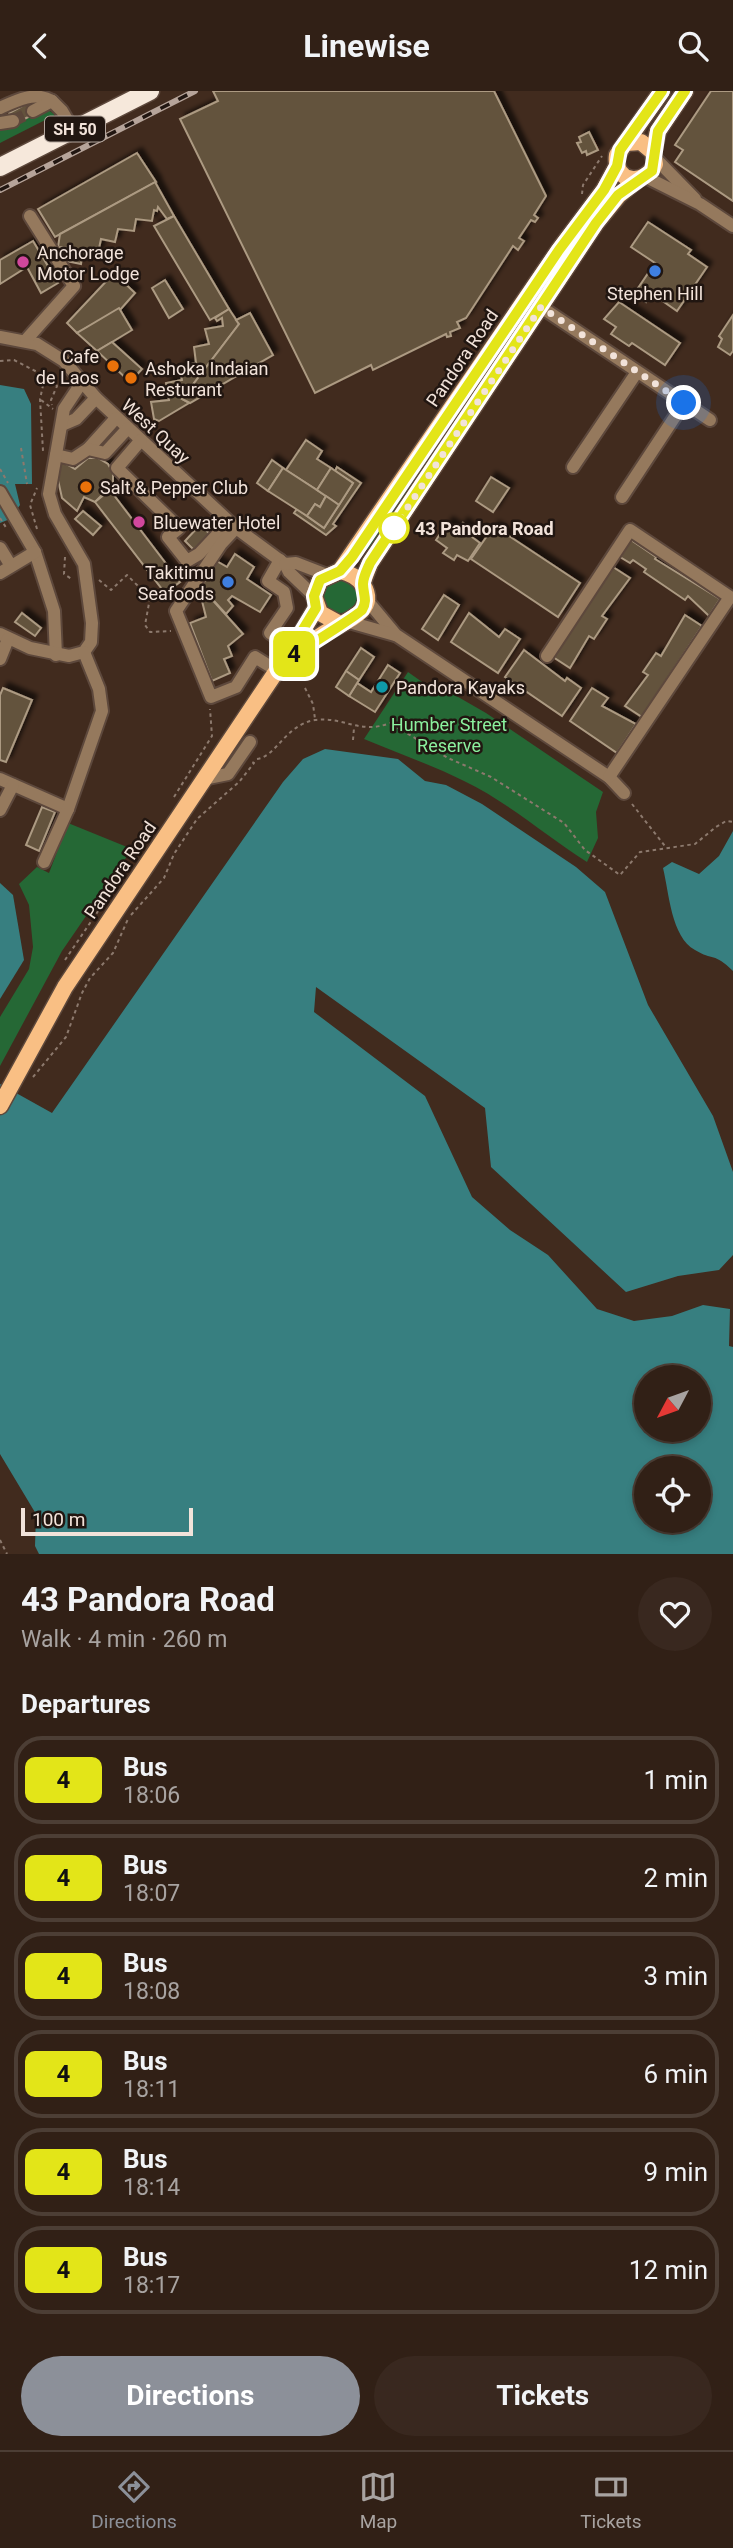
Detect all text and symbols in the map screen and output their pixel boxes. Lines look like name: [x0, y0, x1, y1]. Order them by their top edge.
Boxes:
icon: back: [21, 27, 59, 65]
text: Linewise: [303, 27, 430, 65]
icon: search: [674, 27, 712, 65]
road number: SH 50: [45, 117, 105, 141]
place label: Anchorage Motor Lodge: [37, 242, 139, 284]
marker: Anchorage Motor Lodge: [15, 254, 31, 270]
marker: Stephen Hill: [647, 263, 663, 279]
place label: Stephen Hill: [607, 283, 703, 304]
street label: Pandora Road: [422, 305, 502, 411]
place label: Cafe de Laos: [36, 346, 99, 388]
marker: Cafe de Laos: [105, 358, 121, 374]
place label: Ashoka Indaian Resturant: [145, 358, 268, 400]
marker: Ashoka Indaian Resturant: [123, 370, 139, 386]
your location: [666, 385, 701, 420]
street label: West Quay: [118, 394, 195, 468]
place label: Salt & Pepper Club: [100, 477, 248, 498]
marker: Salt & Pepper Club: [78, 479, 94, 495]
place label: Bluewater Hotel: [153, 512, 280, 533]
marker: 43 Pandora Road: [379, 513, 409, 543]
marker: Bluewater Hotel: [131, 514, 147, 530]
place label: 43 Pandora Road: [415, 518, 554, 539]
place label: Takitimu Seafoods: [138, 562, 214, 604]
marker: Takitimu Seafoods: [220, 574, 236, 590]
line badge: 4: [271, 631, 317, 677]
text: 4: [287, 640, 301, 668]
place label: Pandora Kayaks: [396, 677, 525, 698]
marker: Pandora Kayaks: [374, 679, 390, 695]
park label: Humber Street Reserve: [391, 714, 507, 756]
street label: Pandora Road: [80, 817, 160, 923]
north arrow: [634, 1365, 710, 1442]
map controls: [634, 1365, 711, 1533]
button: locate: [634, 1456, 711, 1533]
scale bar: [21, 1505, 192, 1537]
text: 100 m: [32, 1508, 85, 1531]
button: heart: [638, 1577, 712, 1651]
text: 43 Pandora Road: [21, 1580, 275, 1619]
text: Walk · 4 min · 260 m: [21, 1626, 227, 1653]
text: Departures: [21, 1689, 151, 1719]
text: Bus: [123, 1752, 168, 1782]
text: 1 min: [643, 1765, 708, 1795]
text: 4: [57, 1766, 70, 1794]
text: 18:06: [123, 1782, 180, 1809]
text: Bus: [123, 1850, 168, 1880]
text: 2 min: [643, 1863, 708, 1893]
text: 4: [57, 1864, 70, 1892]
text: 18:07: [123, 1880, 180, 1907]
text: Bus: [123, 1948, 168, 1978]
text: 3 min: [643, 1961, 708, 1991]
text: 4: [57, 1962, 70, 1990]
text: 18:08: [123, 1978, 180, 2005]
text: Bus: [123, 2046, 168, 2076]
text: 6 min: [643, 2059, 708, 2089]
text: 4: [57, 2060, 70, 2088]
text: 18:11: [123, 2076, 180, 2103]
text: Bus: [123, 2144, 168, 2174]
text: 9 min: [643, 2157, 708, 2187]
text: 4: [57, 2158, 70, 2186]
text: 18:14: [123, 2174, 180, 2201]
text: Bus: [123, 2242, 168, 2272]
text: 12 min: [629, 2255, 708, 2285]
text: 4: [57, 2256, 70, 2284]
text: 18:17: [123, 2272, 180, 2299]
button: Directions: [21, 2356, 360, 2436]
button: Tickets: [374, 2356, 712, 2436]
tab: Directions: [91, 2468, 177, 2533]
tab: Map: [359, 2468, 397, 2533]
tab: Tickets: [580, 2468, 642, 2533]

